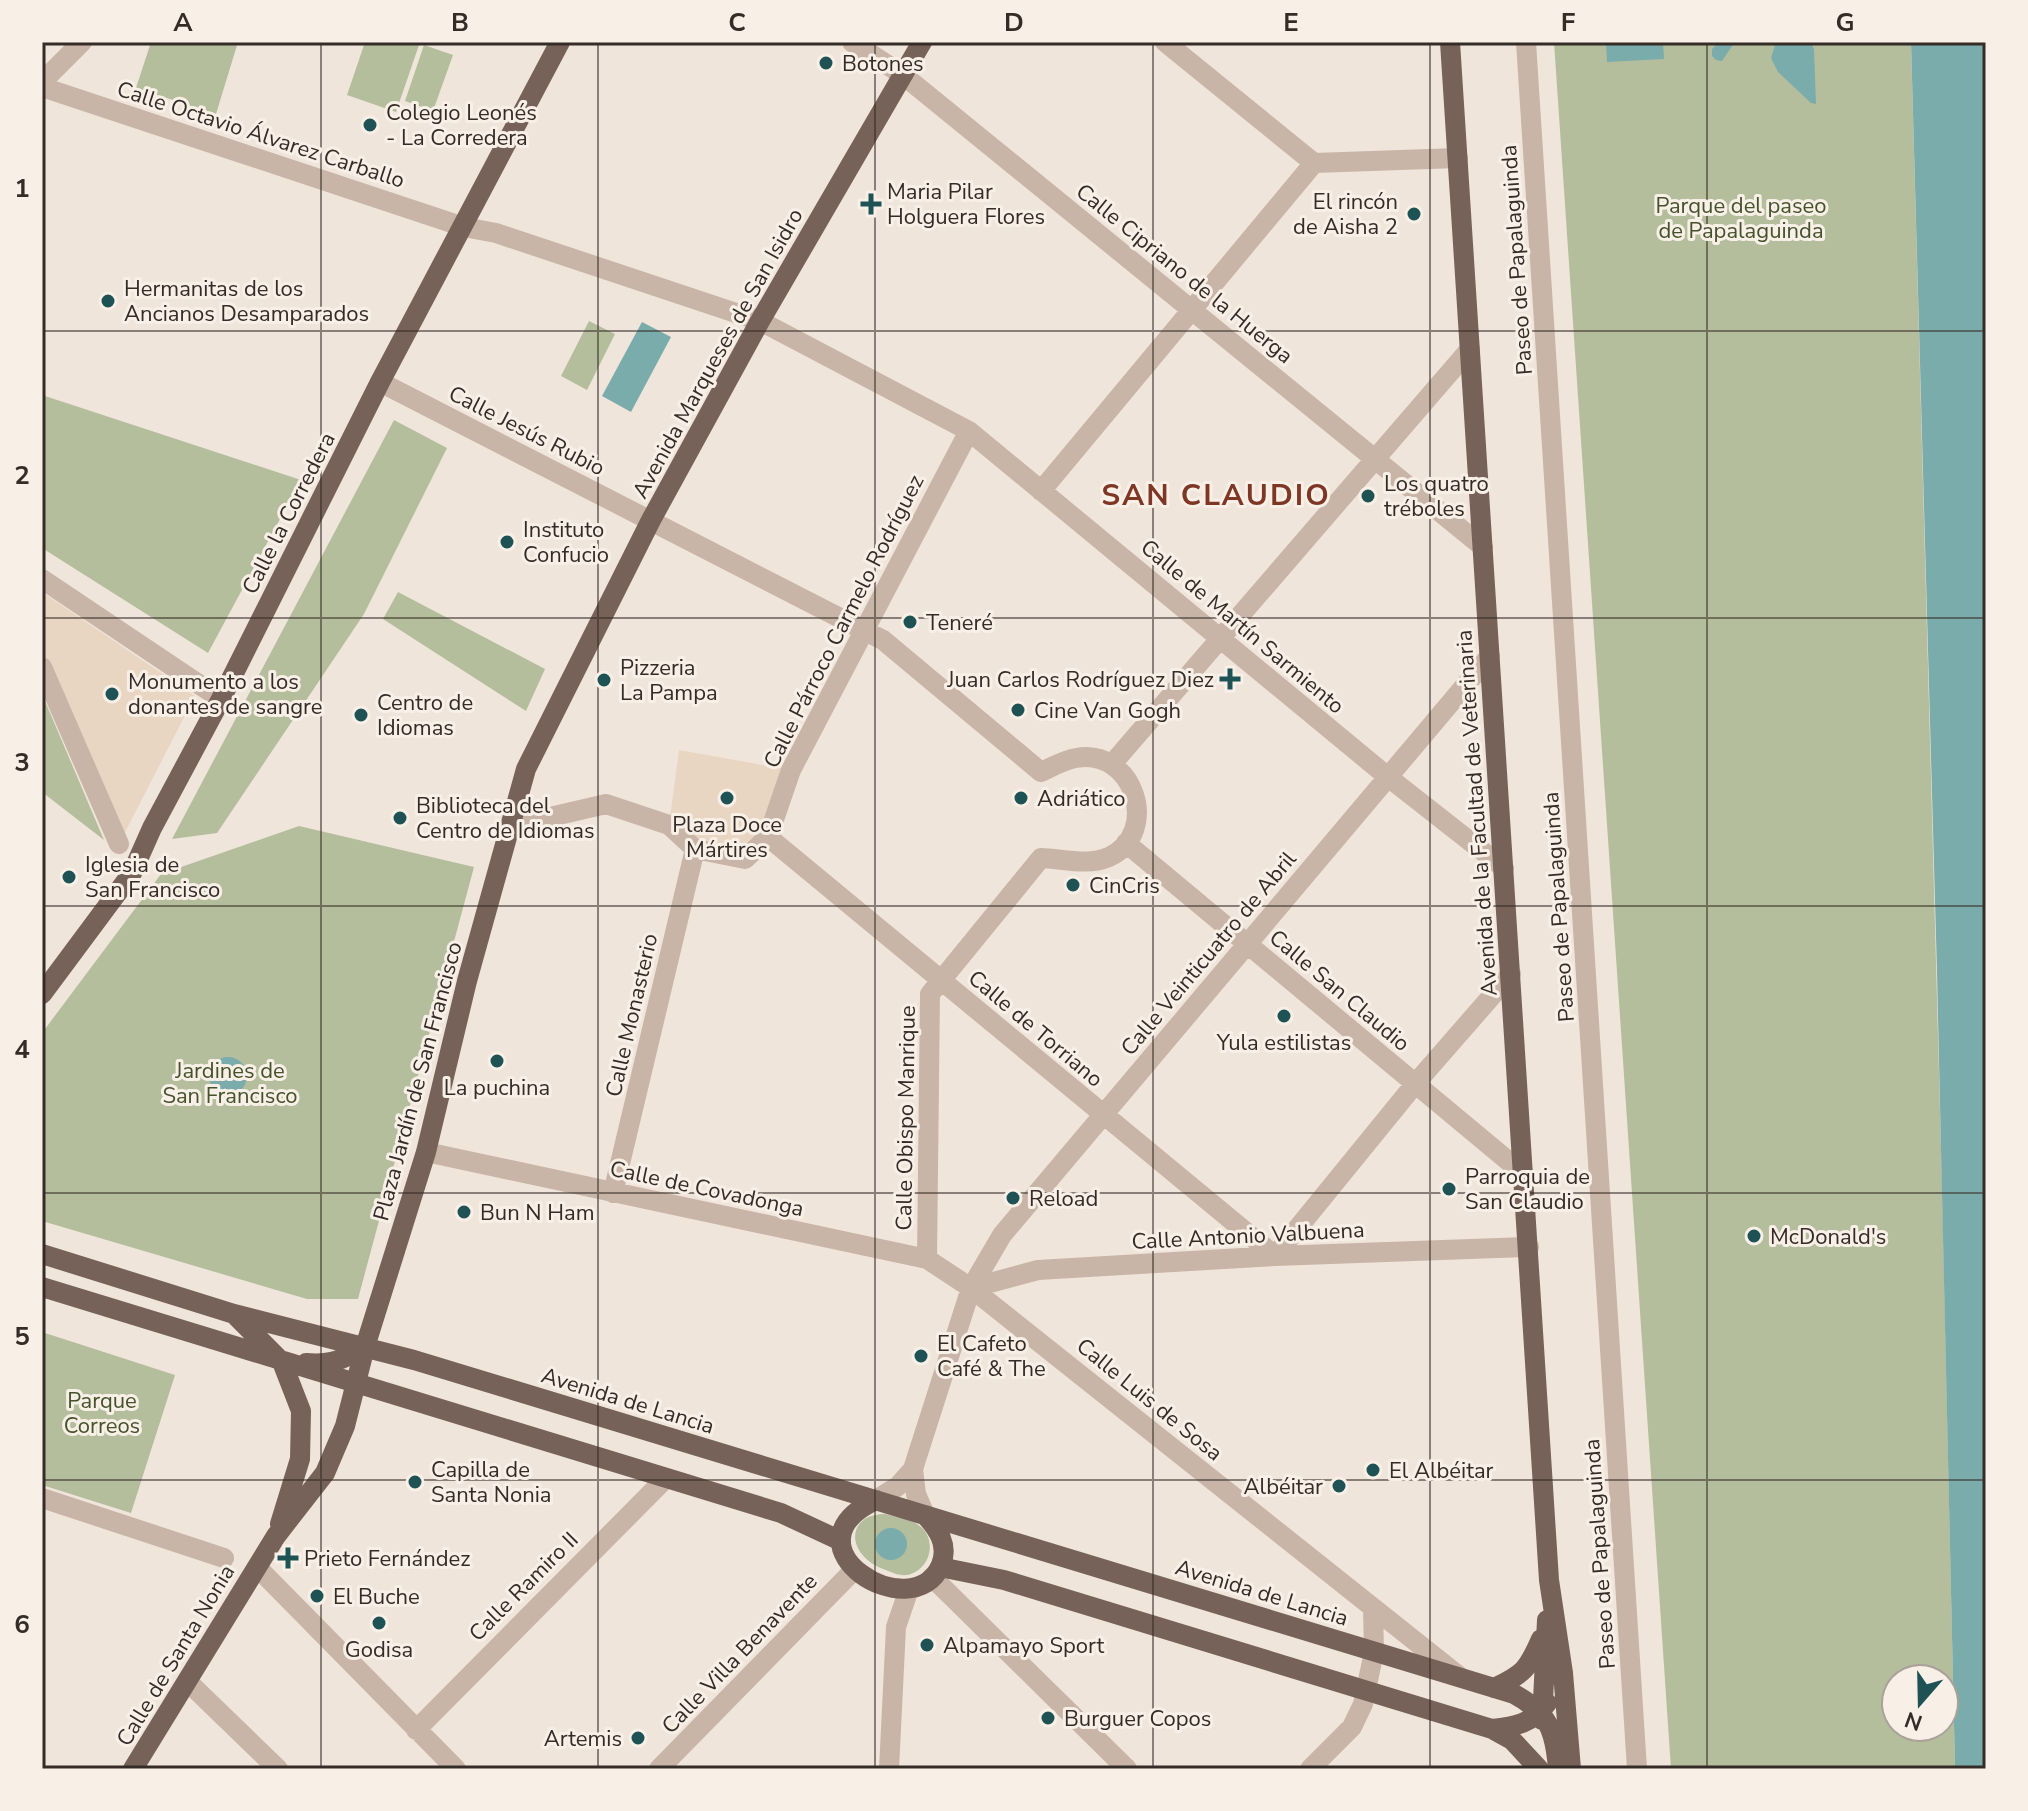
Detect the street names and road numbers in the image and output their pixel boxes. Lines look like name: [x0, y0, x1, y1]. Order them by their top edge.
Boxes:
street label: Calle Octavio Álvarez Carballo: [113, 74, 408, 196]
street label: Paseo de Papalaguinda: [1494, 144, 1540, 376]
street label: Calle Cipriano de la Huerga: [1070, 177, 1299, 371]
street label: Avenida Marqueses de San Isidro: [625, 203, 810, 504]
street label: Calle Jesús Rubio: [443, 379, 610, 483]
street label: Calle la Corredera: [235, 427, 343, 599]
street label: Calle Párroco Carmelo Rodríguez: [757, 470, 931, 773]
street label: Calle de Martín Sarmiento: [1134, 533, 1351, 721]
street label: Avenida de la Facultad de Veterinaria: [1449, 629, 1505, 997]
street label: Paseo de Papalaguinda: [1536, 791, 1582, 1023]
street label: Calle Veinticuatro de Abril: [1114, 845, 1304, 1062]
street label: Calle San Claudio: [1263, 923, 1416, 1059]
street label: Calle Monasterio: [599, 931, 665, 1100]
street label: Plaza Jardín de San Francisco: [366, 939, 470, 1224]
street label: Calle de Torriano: [962, 963, 1109, 1094]
street label: Calle Obispo Manrique: [889, 1005, 923, 1231]
street label: Calle de Covadonga: [607, 1154, 807, 1224]
street label: Calle Antonio Valbuena: [1131, 1215, 1365, 1257]
street label: Calle Luis de Sosa: [1070, 1331, 1229, 1468]
street label: Avenida de Lancia: [538, 1360, 718, 1442]
street label: Paseo de Papalaguinda: [1577, 1438, 1623, 1670]
street label: Calle Ramiro II: [462, 1525, 585, 1648]
street label: Avenida de Lancia: [1172, 1552, 1352, 1634]
street label: Calle de Santa Nonia: [110, 1559, 242, 1752]
street label: Calle Villa Benavente: [655, 1567, 824, 1740]

